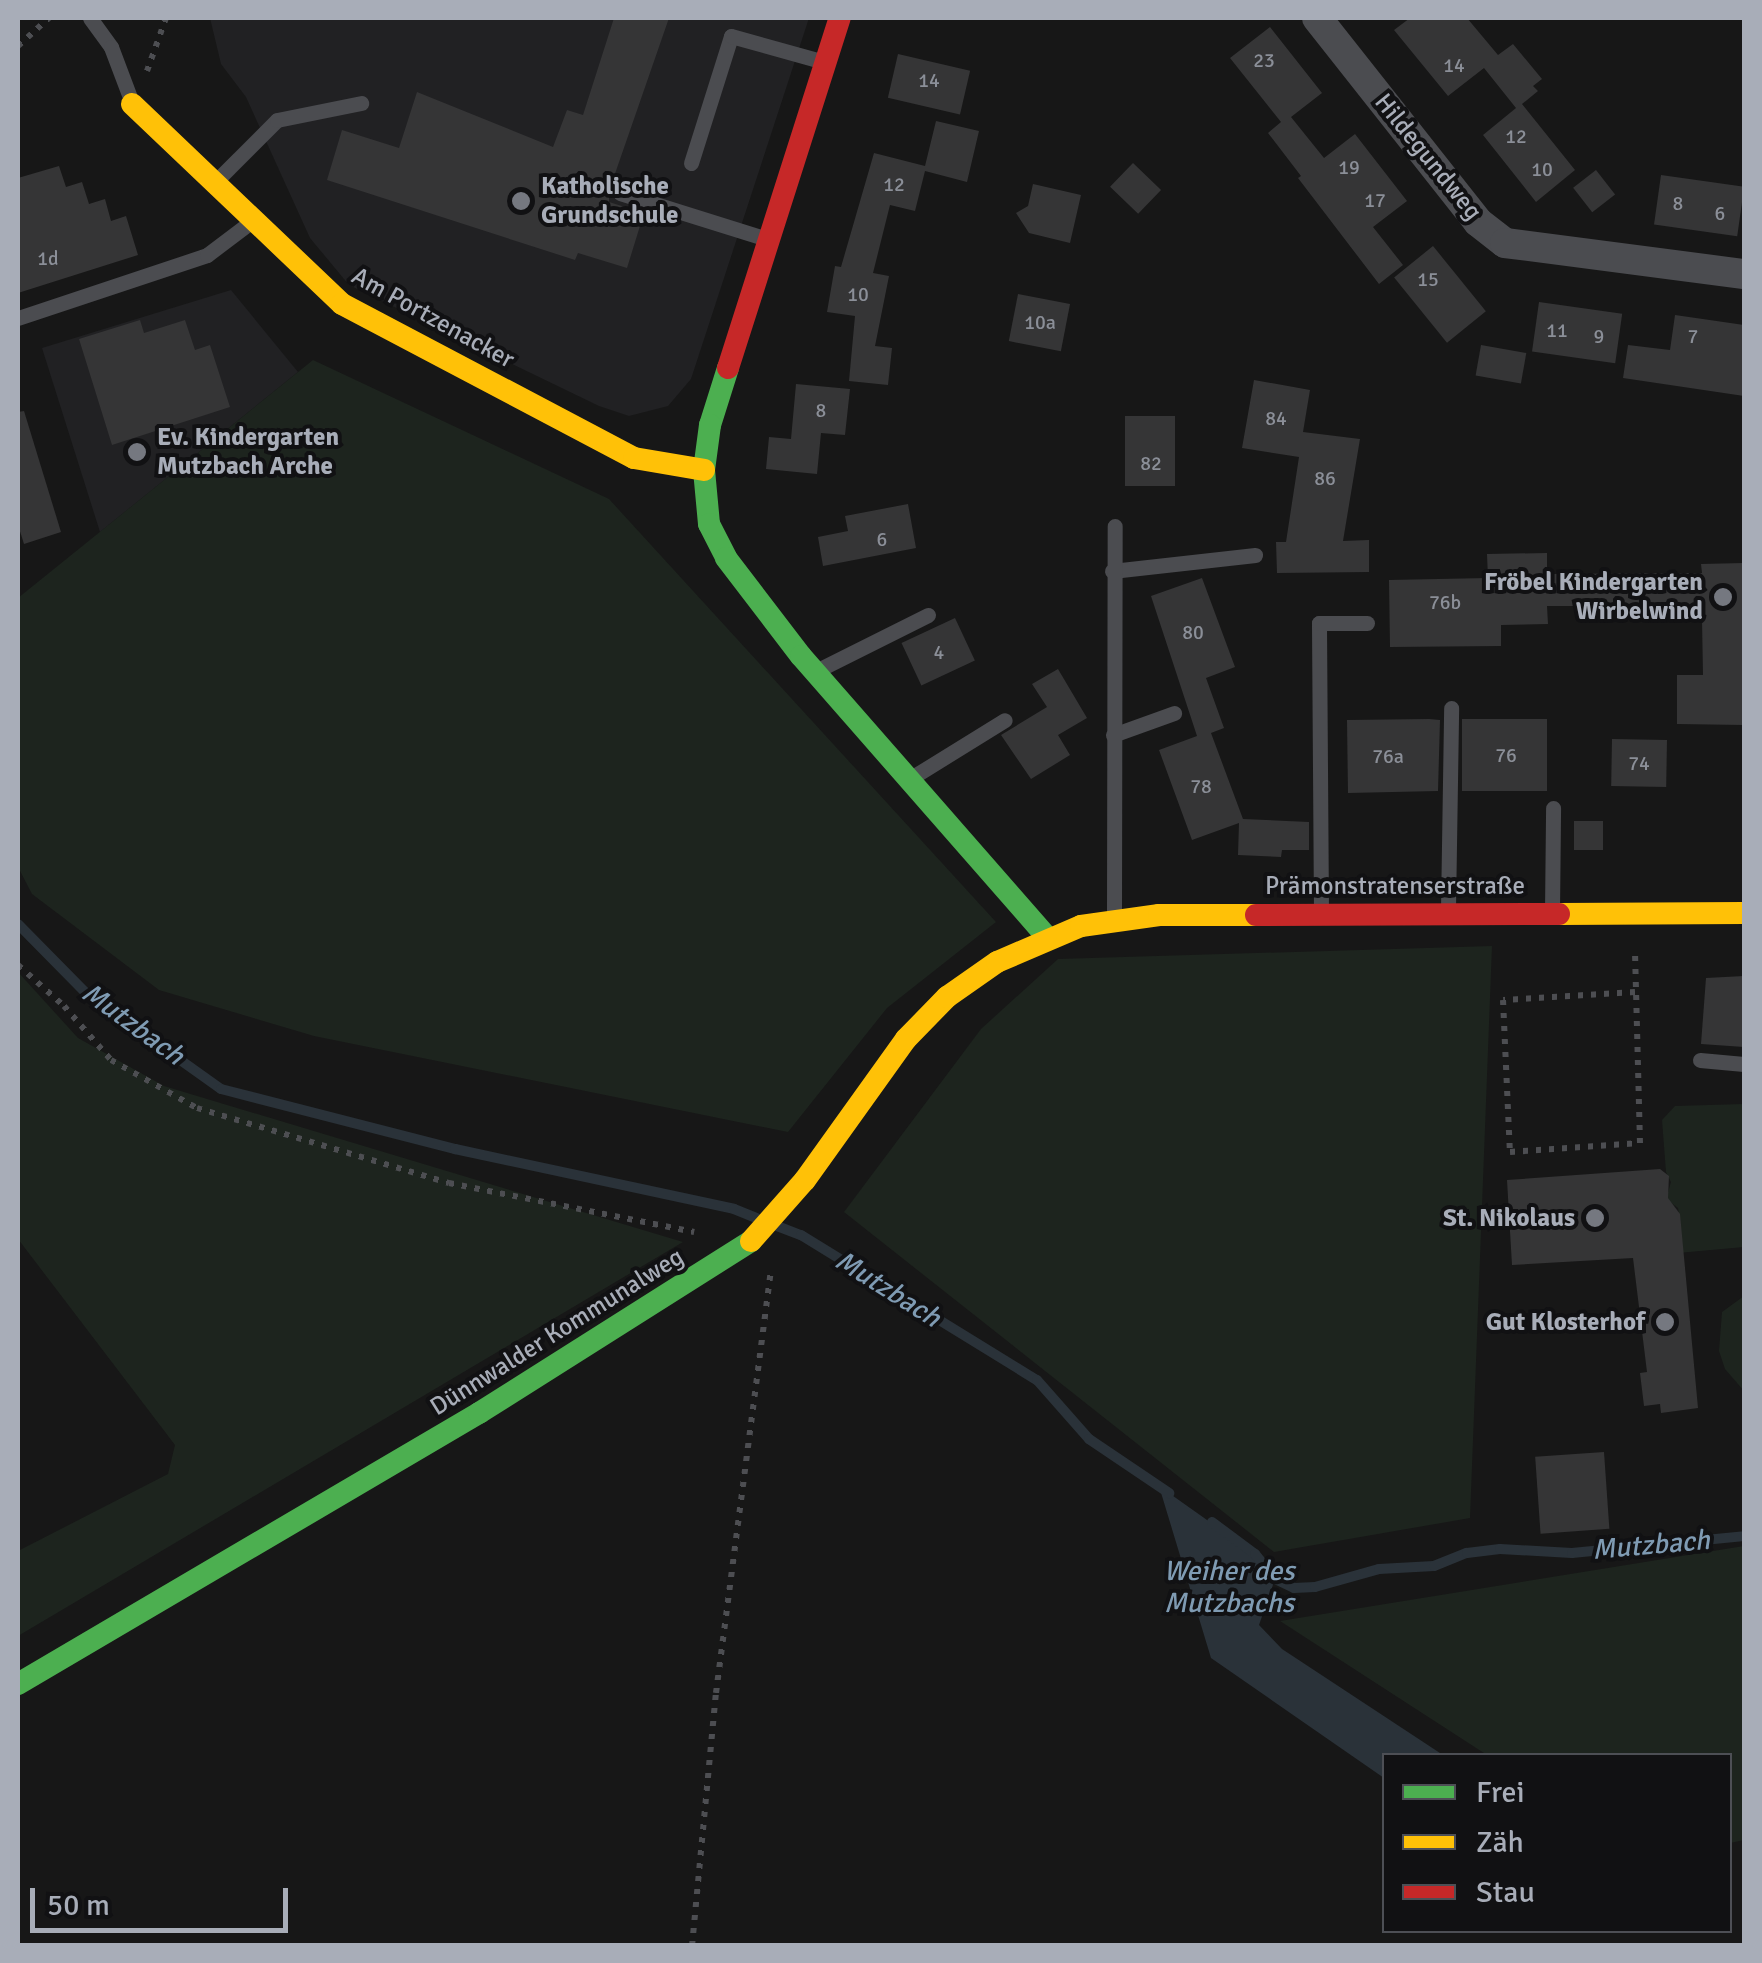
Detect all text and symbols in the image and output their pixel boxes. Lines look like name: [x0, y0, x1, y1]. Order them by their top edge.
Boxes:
house number: 23: [1253, 48, 1275, 72]
house number: 14: [1443, 53, 1465, 77]
house number: 14: [918, 68, 940, 92]
street label: Hildegundweg: [1368, 88, 1488, 226]
house number: 12: [1505, 124, 1527, 148]
house number: 19: [1338, 155, 1360, 179]
house number: 10: [1531, 157, 1553, 181]
place label: Katholische Grundschule: [541, 172, 678, 231]
house number: 12: [883, 172, 905, 196]
house number: 17: [1364, 188, 1386, 212]
marker: Katholische Grundschule: [510, 190, 532, 212]
house number: 8: [1673, 191, 1683, 215]
house number: 6: [1715, 201, 1725, 225]
house number: 1d: [37, 246, 59, 270]
street label: Am Portzenacker: [347, 261, 519, 375]
house number: 15: [1417, 267, 1439, 291]
house number: 10: [847, 282, 869, 306]
house number: 10a: [1024, 310, 1056, 334]
house number: 11: [1546, 318, 1568, 342]
house number: 9: [1594, 324, 1604, 348]
house number: 7: [1688, 324, 1698, 348]
house number: 8: [816, 398, 826, 422]
house number: 84: [1265, 406, 1287, 430]
place label: Ev. Kindergarten Mutzbach Arche: [157, 423, 339, 482]
marker: Ev. Kindergarten Mutzbach Arche: [126, 441, 148, 463]
house number: 82: [1140, 451, 1162, 475]
house number: 86: [1314, 466, 1336, 490]
house number: 6: [877, 527, 887, 551]
place label: Fröbel Kindergarten Wirbelwind: [1484, 568, 1703, 627]
marker: Fröbel Kindergarten Wirbelwind: [1712, 586, 1734, 608]
house number: 76b: [1429, 590, 1461, 614]
house number: 80: [1182, 620, 1204, 644]
house number: 4: [934, 640, 944, 664]
house number: 76: [1495, 743, 1517, 767]
house number: 76a: [1372, 744, 1404, 768]
house number: 74: [1628, 751, 1650, 775]
house number: 78: [1190, 774, 1212, 798]
street label: Prämonstratenserstraße: [1265, 871, 1525, 901]
water label: Mutzbach: [75, 976, 191, 1072]
place label: St. Nikolaus: [1443, 1203, 1575, 1233]
marker: St. Nikolaus: [1584, 1207, 1606, 1229]
street label: Dünnwalder Kommunalweg: [425, 1242, 689, 1422]
water label: Mutzbach: [829, 1244, 947, 1334]
place label: Gut Klosterhof: [1486, 1307, 1645, 1337]
marker: Gut Klosterhof: [1654, 1311, 1676, 1333]
water label: Mutzbach: [1591, 1523, 1711, 1567]
water label: Weiher des Mutzbachs: [1163, 1554, 1295, 1620]
legend: [1382, 1753, 1732, 1933]
text: Frei: [1476, 1774, 1525, 1811]
text: Zäh: [1476, 1824, 1524, 1861]
scale bar: [35, 1868, 292, 1930]
text: Stau: [1476, 1874, 1535, 1911]
text: 50 m: [47, 1887, 110, 1924]

